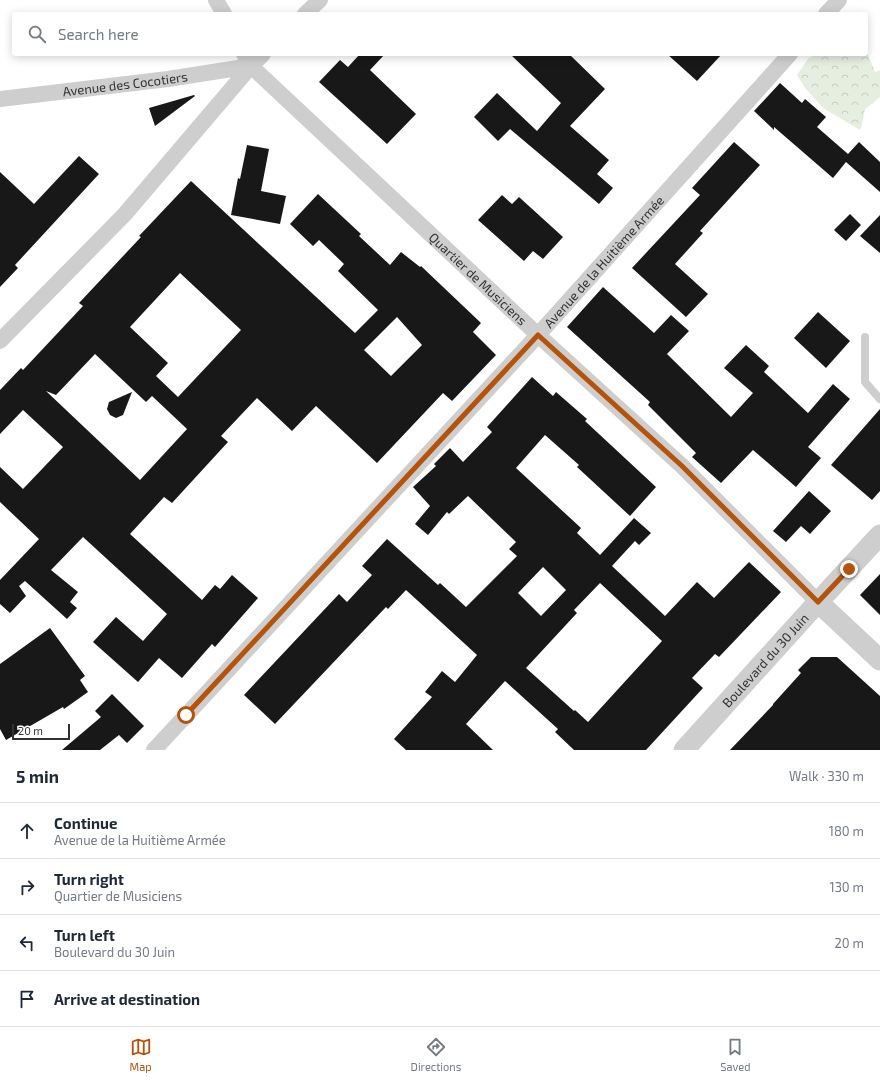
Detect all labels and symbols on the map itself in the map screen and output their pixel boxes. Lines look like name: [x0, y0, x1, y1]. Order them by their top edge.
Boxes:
street label: Avenue des Cocotiers: [62, 68, 189, 99]
street label: Avenue de la Huitième Armée: [540, 192, 667, 331]
street label: Quartier de Musiciens: [426, 229, 530, 328]
route end: [840, 560, 858, 578]
street label: Boulevard du 30 Juin: [719, 610, 812, 711]
route start: [177, 706, 195, 724]
scale bar: [12, 722, 70, 741]

